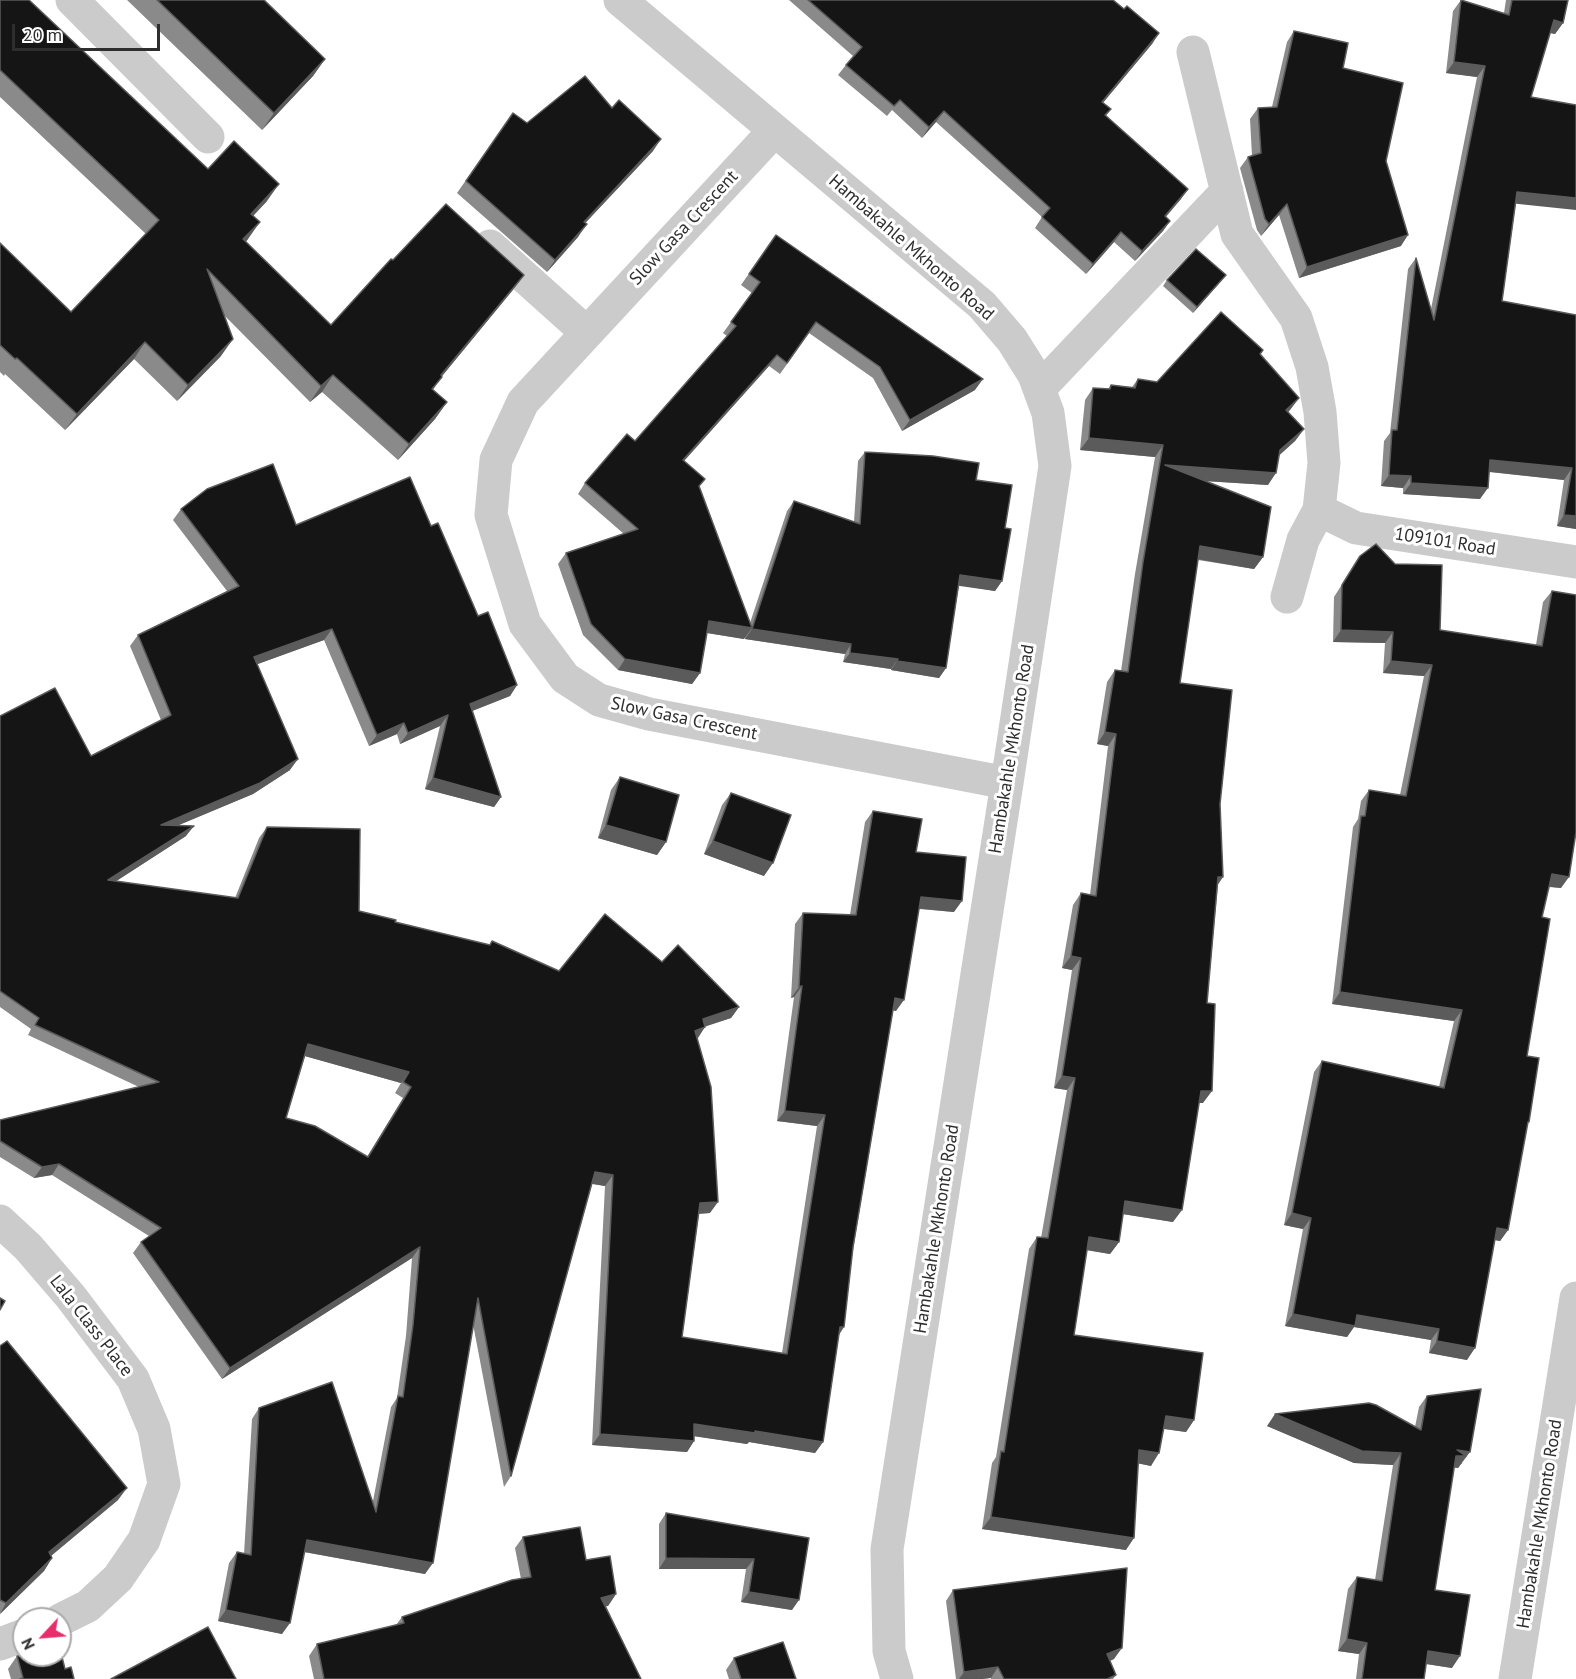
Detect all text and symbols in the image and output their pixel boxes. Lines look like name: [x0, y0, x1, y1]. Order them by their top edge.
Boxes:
scale bar: [15, 12, 164, 50]
text: 20 m: [23, 23, 62, 46]
street label: Slow Gasa Crescent: [625, 166, 743, 290]
street label: Hambakahle Mkhonto Road: [824, 170, 998, 326]
street label: 109101 Road: [1393, 523, 1497, 561]
street label: Hambakahle Mkhonto Road: [985, 643, 1039, 855]
street label: Slow Gasa Crescent: [609, 693, 759, 745]
street label: Hambakahle Mkhonto Road: [910, 1123, 964, 1335]
street label: Lala Class Place: [45, 1271, 137, 1381]
street label: Hambakahle Mkhonto Road: [1513, 1418, 1567, 1630]
north arrow: [12, 1607, 72, 1667]
text: N: [16, 1635, 39, 1653]

